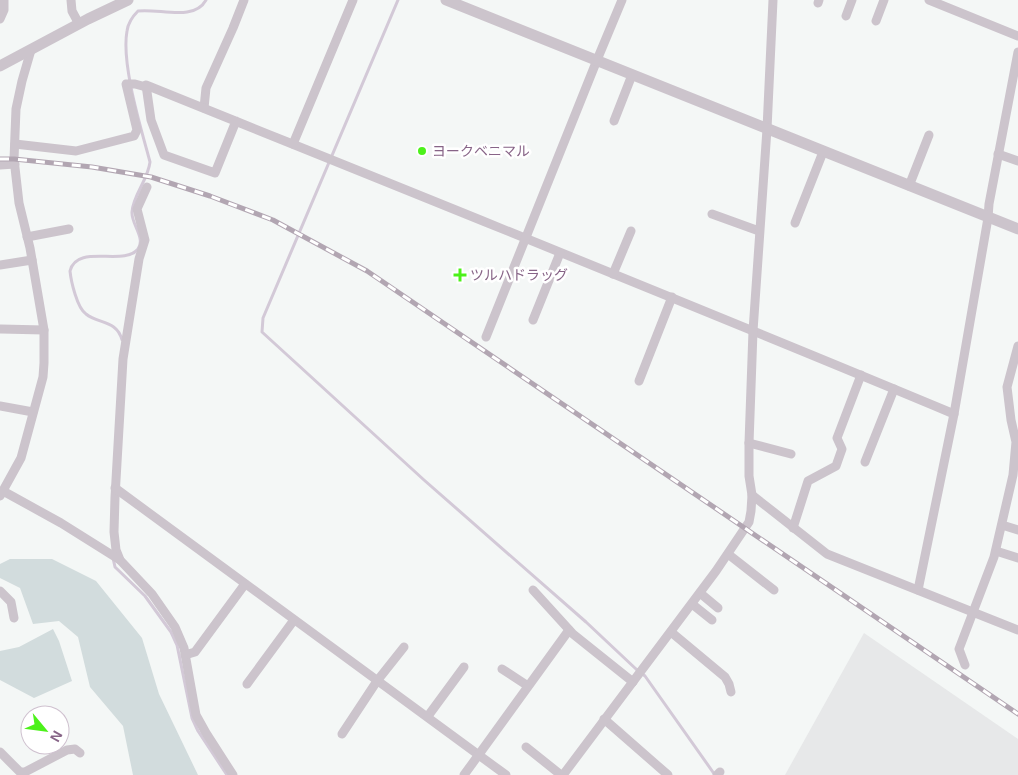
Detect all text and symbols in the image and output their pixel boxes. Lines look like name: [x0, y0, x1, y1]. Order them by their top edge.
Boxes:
place label: ヨークベニマル: [432, 143, 530, 159]
marker: ヨークベニマル: [416, 145, 428, 157]
place label: ツルハドラッグ: [470, 267, 568, 283]
marker: ツルハドラッグ: [454, 269, 466, 281]
north arrow: [20, 705, 70, 755]
text: N: [47, 728, 66, 745]

